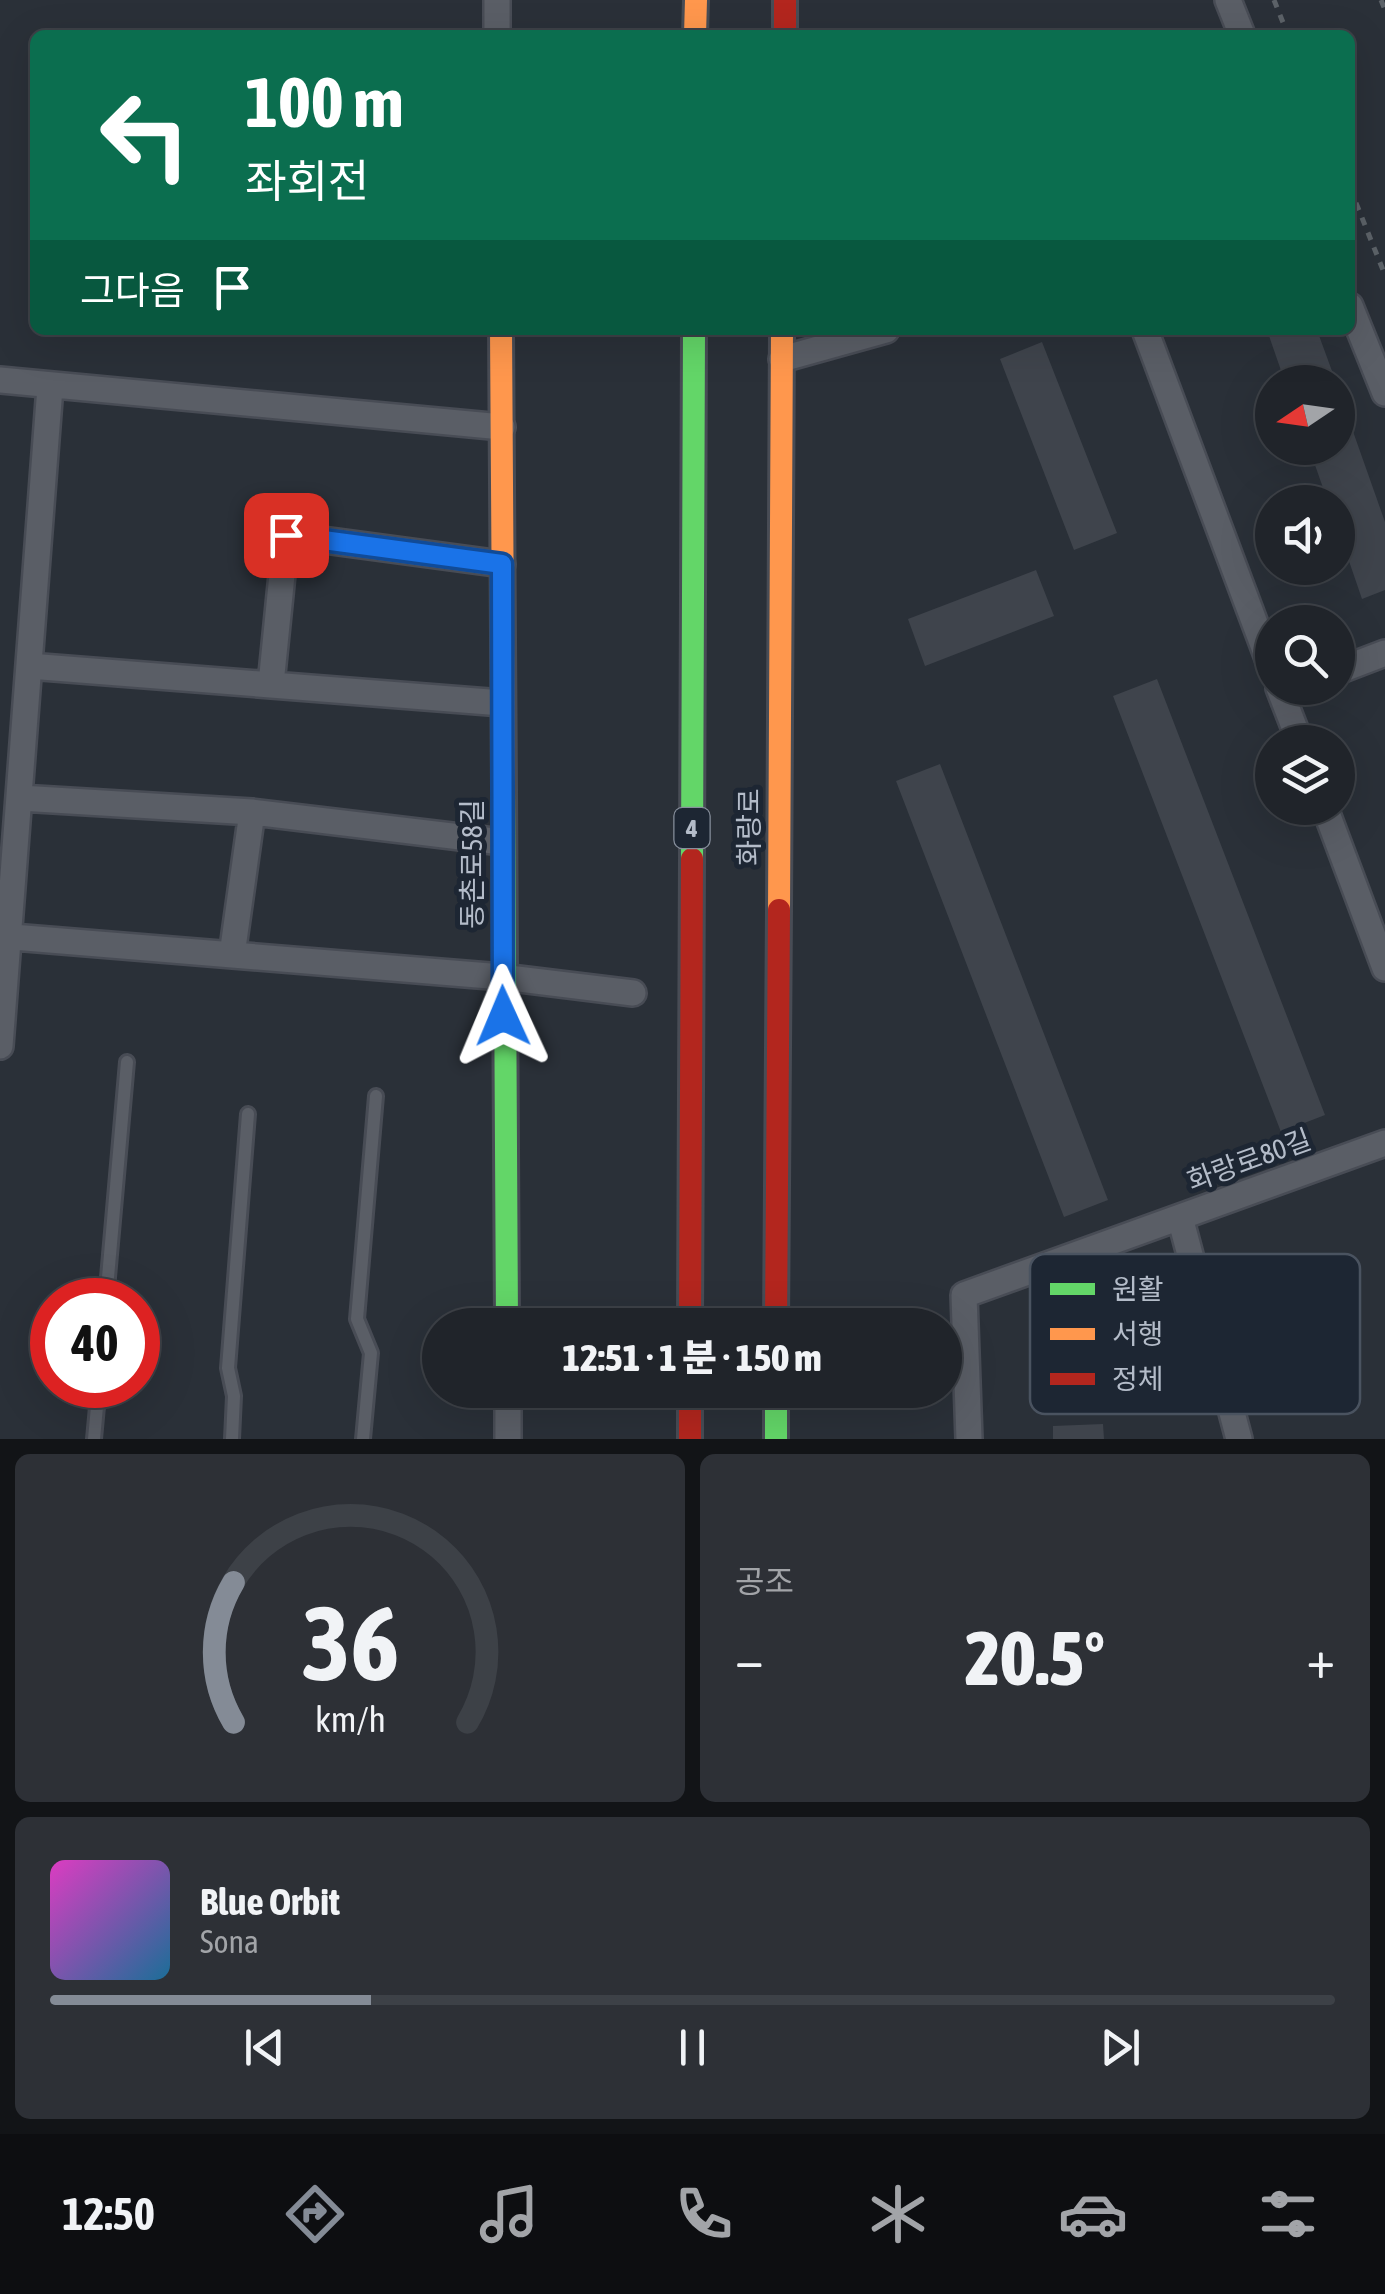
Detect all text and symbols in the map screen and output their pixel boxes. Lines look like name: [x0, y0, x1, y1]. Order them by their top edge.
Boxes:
text: 100 m: [245, 62, 404, 142]
icon: left: [80, 70, 210, 200]
text: 좌회전: [245, 155, 369, 207]
icon: arrive: [205, 260, 260, 315]
text: 그다음: [80, 269, 185, 312]
north arrow: [1255, 365, 1355, 465]
map controls: [1255, 365, 1355, 825]
button: sound: [1255, 485, 1355, 585]
pin: [244, 493, 329, 578]
icon: arrive: [259, 508, 314, 563]
button: search: [1255, 605, 1355, 705]
button: layers: [1255, 725, 1355, 825]
street label: 화랑로: [733, 788, 765, 866]
street label: 동촌로58길: [456, 799, 488, 929]
road number: 4: [674, 808, 710, 848]
position arrow: [451, 964, 555, 1068]
street label: 화랑로80길: [1183, 1123, 1315, 1197]
legend: [1030, 1254, 1360, 1414]
text: 원활: [1112, 1273, 1164, 1305]
speed limit sign: 40: [30, 1278, 160, 1408]
text: 서행: [1112, 1318, 1164, 1350]
text: 12:51 · 1 분 · 150 m: [562, 1336, 822, 1379]
text: 정체: [1112, 1363, 1164, 1395]
text: 공조: [735, 1563, 794, 1600]
text: 36: [301, 1583, 399, 1702]
text: 20.5°: [965, 1615, 1105, 1701]
text: −: [735, 1627, 764, 1690]
text: +: [1306, 1627, 1335, 1690]
text: km/h: [315, 1699, 385, 1740]
text: Blue Orbit: [200, 1880, 340, 1923]
text: Sona: [200, 1923, 259, 1960]
icon: previous: [237, 2020, 292, 2075]
icon: pause: [665, 2020, 720, 2075]
icon: next: [1093, 2020, 1148, 2075]
icon: directions: [280, 2179, 350, 2249]
icon: music: [474, 2179, 544, 2249]
icon: phone: [669, 2179, 739, 2249]
icon: climate: [863, 2179, 933, 2249]
icon: car: [1058, 2179, 1128, 2249]
icon: filters: [1253, 2179, 1323, 2249]
text: 12:50: [62, 2188, 155, 2240]

